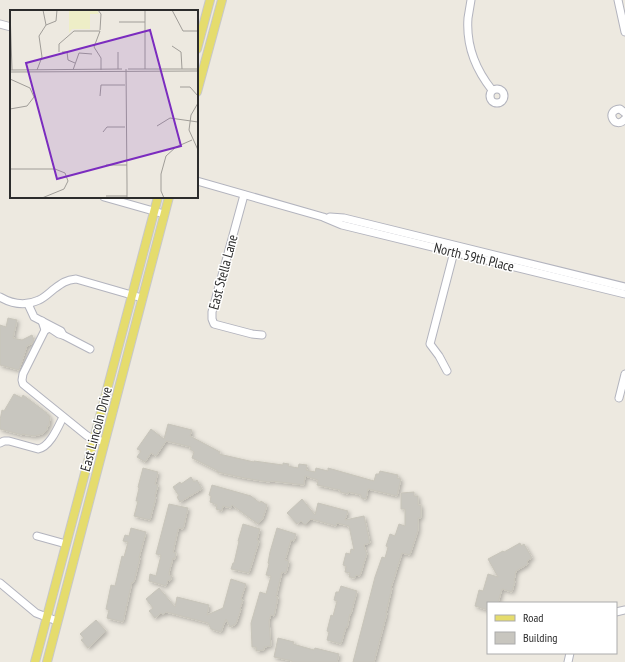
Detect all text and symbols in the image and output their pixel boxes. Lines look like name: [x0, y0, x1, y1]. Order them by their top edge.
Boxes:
inset map: [10, 10, 198, 198]
street label: East Stella Lane: [204, 232, 242, 311]
street label: North 59th Place: [432, 238, 516, 276]
street label: East Lincoln Drive: [76, 385, 116, 473]
legend: [487, 602, 617, 654]
text: Road: [523, 610, 543, 625]
text: Building: [523, 630, 558, 645]

